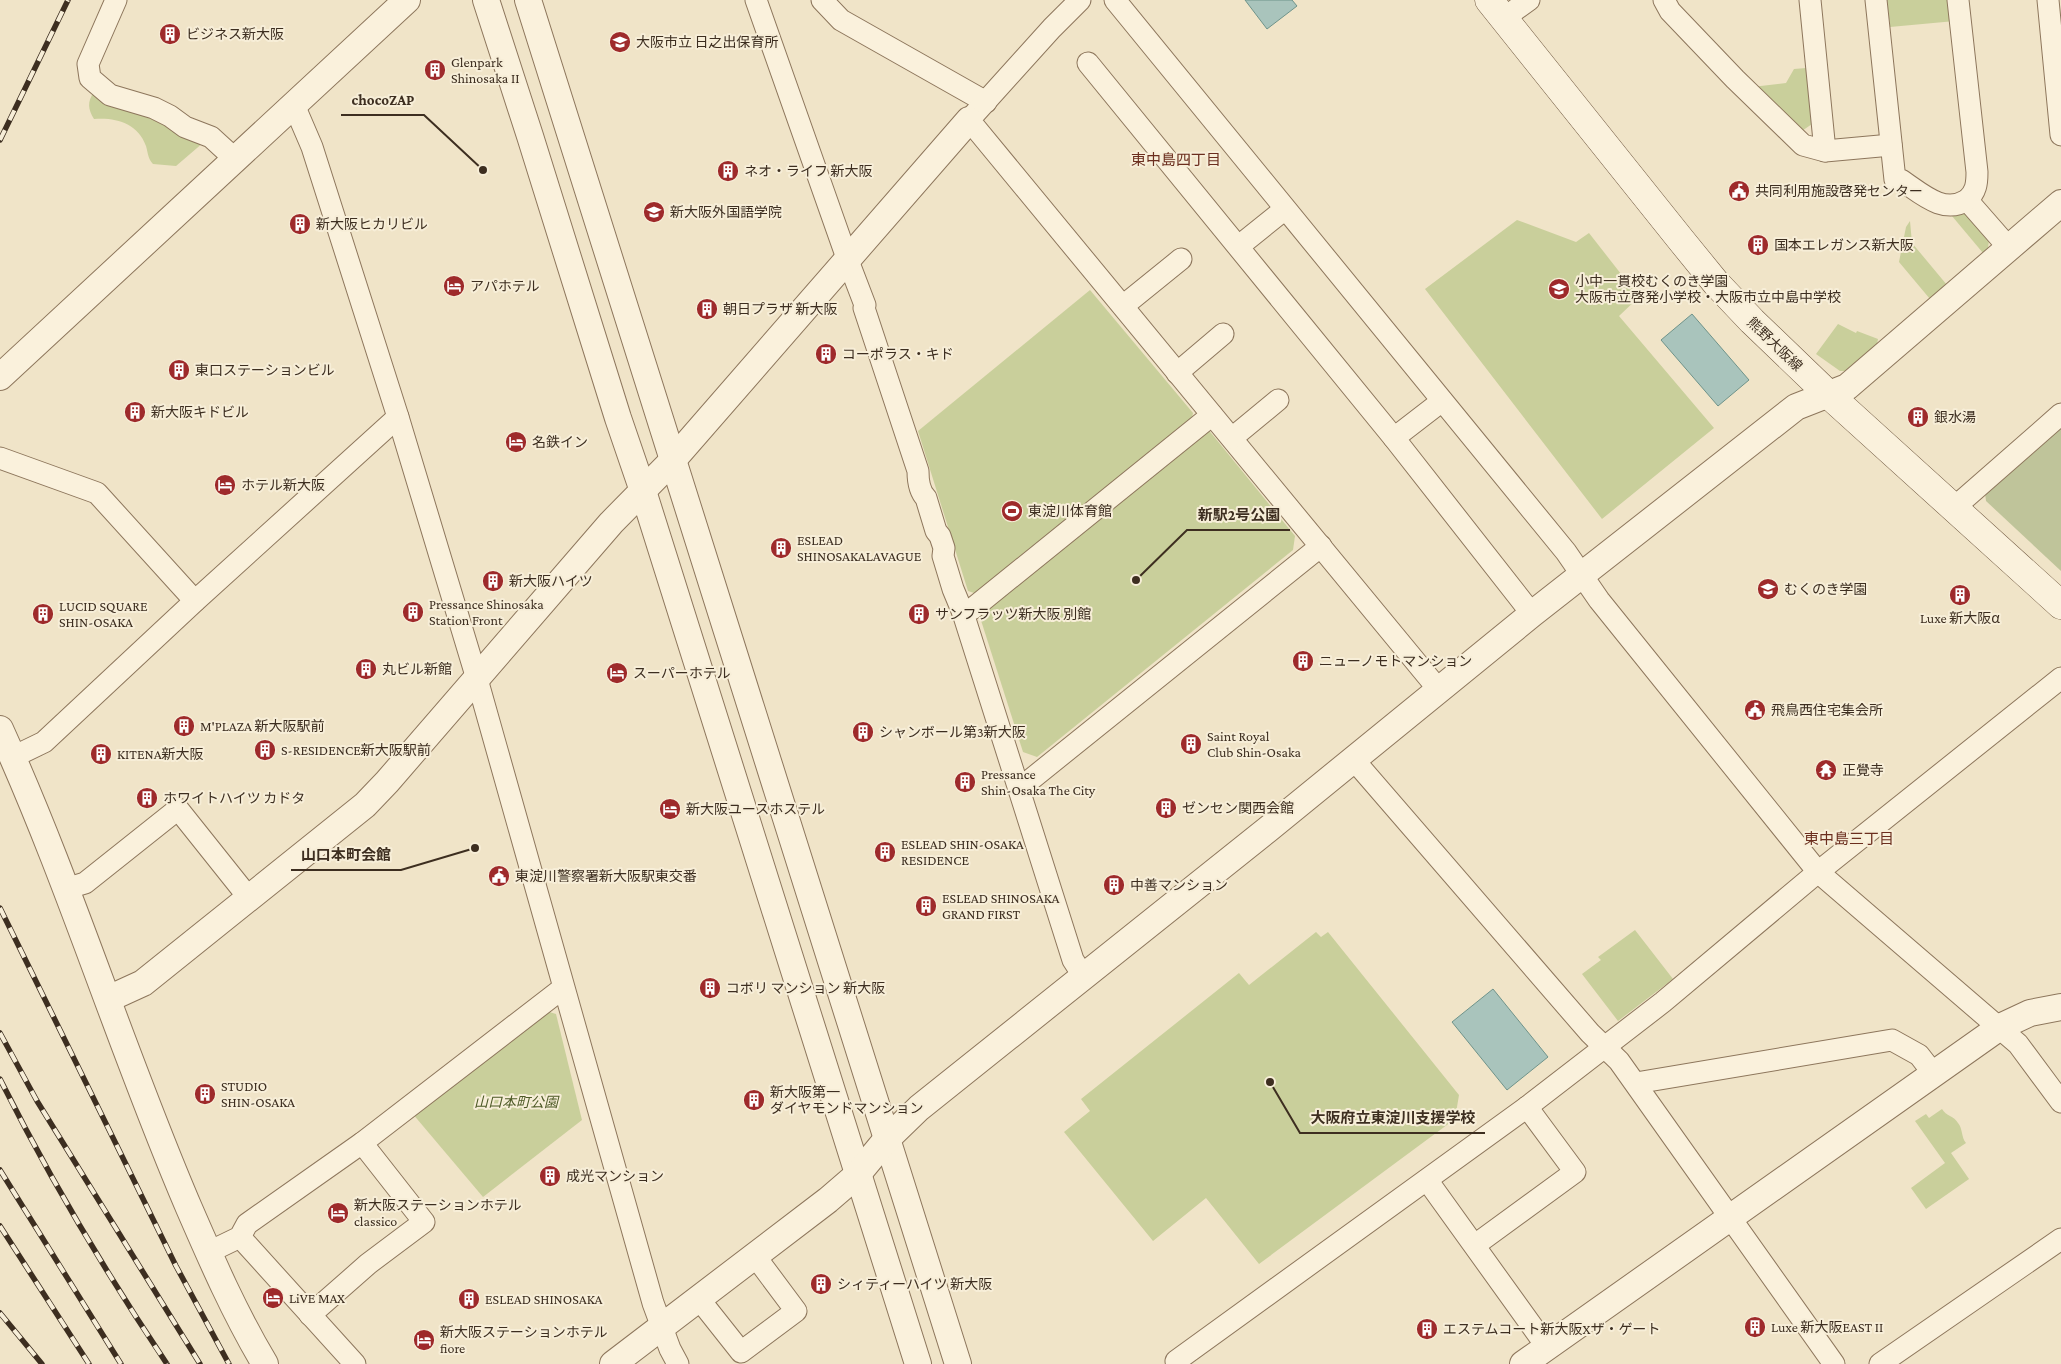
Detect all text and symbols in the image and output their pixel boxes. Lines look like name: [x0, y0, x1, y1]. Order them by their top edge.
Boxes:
building icon: ビジネス新大阪: [158, 22, 182, 46]
place label: ビジネス新大阪: [186, 26, 284, 42]
school or university icon: 大阪市立 日之出保育所: [608, 30, 632, 54]
place label: 大阪市立 日之出保育所: [636, 34, 779, 50]
place label: Glenpark Shinosaka II: [451, 54, 519, 86]
building icon: Glenpark Shinosaka II: [423, 58, 447, 82]
callout: chocoZAP: [341, 85, 424, 115]
text: chocoZAP: [352, 92, 414, 108]
district label: 東中島四丁目: [1131, 152, 1221, 168]
building icon: ネオ・ライフ 新大阪: [716, 159, 740, 183]
place label: ネオ・ライフ 新大阪: [744, 163, 873, 179]
public building icon: 共同利用施設啓発センター: [1727, 179, 1751, 203]
place label: 共同利用施設啓発センター: [1755, 183, 1923, 199]
school or university icon: 新大阪外国語学院: [642, 200, 666, 224]
place label: 新大阪外国語学院: [670, 204, 782, 220]
building icon: 新大阪ヒカリビル: [288, 212, 312, 236]
place label: 新大阪ヒカリビル: [316, 216, 428, 232]
building icon: 国本エレガンス新大阪: [1746, 233, 1770, 257]
place label: 国本エレガンス新大阪: [1774, 237, 1914, 253]
place label: 小中一貫校むくのき学園 大阪市立啓発小学校・大阪市立中島中学校: [1575, 273, 1841, 305]
hotel icon: アパホテル: [442, 274, 466, 298]
school or university icon: 小中一貫校むくのき学園 大阪市立啓発小学校・大阪市立中島中学校: [1547, 277, 1571, 301]
place label: アパホテル: [470, 278, 540, 294]
building icon: 朝日プラザ 新大阪: [695, 297, 719, 321]
place label: 朝日プラザ 新大阪: [723, 301, 838, 317]
street label: 熊野大阪線: [1744, 314, 1806, 374]
building icon: コーポラス・キド: [814, 342, 838, 366]
place label: コーポラス・キド: [842, 346, 954, 362]
building icon: 東口ステーションビル: [167, 358, 191, 382]
place label: 東口ステーションビル: [195, 362, 335, 378]
building icon: 新大阪キドビル: [123, 400, 147, 424]
place label: 新大阪キドビル: [151, 404, 249, 420]
building icon: 銀水湯: [1906, 405, 1930, 429]
place label: 銀水湯: [1934, 409, 1976, 425]
hotel icon: 名鉄イン: [504, 430, 528, 454]
place label: 名鉄イン: [532, 434, 588, 450]
hotel icon: ホテル新大阪: [213, 473, 237, 497]
place label: ホテル新大阪: [241, 477, 325, 493]
sports icon: 東淀川体育館: [1000, 499, 1024, 523]
callout: 新駅2号公園: [1187, 500, 1290, 530]
place label: 東淀川体育館: [1028, 503, 1112, 519]
text: 新駅2号公園: [1198, 507, 1280, 523]
place label: ESLEAD SHINOSAKALAVAGUE: [797, 532, 922, 564]
building icon: ESLEAD SHINOSAKALAVAGUE: [769, 536, 793, 560]
building icon: 新大阪ハイツ: [481, 569, 505, 593]
place label: 新大阪ハイツ: [509, 573, 593, 589]
school or university icon: むくのき学園: [1756, 577, 1780, 601]
place label: むくのき学園: [1784, 581, 1868, 597]
building icon: Luxe 新大阪α: [1948, 583, 1972, 607]
place label: Pressance Shinosaka Station Front: [429, 596, 544, 628]
place label: LUCID SQUARE SHIN-OSAKA: [59, 598, 148, 630]
building icon: Pressance Shinosaka Station Front: [401, 600, 425, 624]
building icon: LUCID SQUARE SHIN-OSAKA: [31, 602, 55, 626]
building icon: サンフラッツ新大阪 別館: [907, 602, 931, 626]
place label: サンフラッツ新大阪 別館: [935, 606, 1091, 622]
place label: Luxe 新大阪α: [1920, 610, 2000, 626]
building icon: ニューノモトマンション: [1291, 649, 1315, 673]
place label: ニューノモトマンション: [1319, 653, 1472, 669]
building icon: 丸ビル新館: [354, 657, 378, 681]
place label: 丸ビル新館: [382, 661, 452, 677]
hotel icon: スーパーホテル: [605, 661, 629, 685]
place label: スーパーホテル: [633, 665, 731, 681]
public building icon: 飛鳥西住宅集会所: [1743, 698, 1767, 722]
place label: 飛鳥西住宅集会所: [1771, 702, 1883, 718]
building icon: M'PLAZA 新大阪駅前: [172, 714, 196, 738]
place label: M'PLAZA 新大阪駅前: [200, 718, 325, 734]
building icon: シャンボール第3新大阪: [851, 720, 875, 744]
place label: シャンボール第3新大阪: [879, 724, 1026, 740]
place label: Saint Royal Club Shin-Osaka: [1207, 728, 1302, 760]
building icon: Saint Royal Club Shin-Osaka: [1179, 732, 1203, 756]
building icon: S-RESIDENCE新大阪駅前: [253, 738, 277, 762]
building icon: KITENA新大阪: [89, 742, 113, 766]
place label: S-RESIDENCE新大阪駅前: [281, 742, 431, 758]
place label: KITENA新大阪: [117, 746, 204, 762]
temple icon: 正覺寺: [1814, 758, 1838, 782]
place label: 正覺寺: [1842, 762, 1884, 778]
place label: Pressance Shin-Osaka The City: [981, 766, 1096, 798]
building icon: Pressance Shin-Osaka The City: [953, 770, 977, 794]
building icon: ホワイトハイツ カドタ: [135, 786, 159, 810]
place label: ホワイトハイツ カドタ: [163, 790, 305, 806]
building icon: ゼンセン関西会館: [1154, 796, 1178, 820]
hotel icon: 新大阪ユースホステル: [658, 797, 682, 821]
place label: ゼンセン関西会館: [1182, 800, 1294, 816]
place label: 新大阪ユースホステル: [686, 801, 825, 817]
district label: 東中島三丁目: [1804, 831, 1894, 847]
place label: ESLEAD SHIN-OSAKA RESIDENCE: [901, 836, 1024, 868]
callout: 山口本町会館: [291, 840, 401, 870]
building icon: ESLEAD SHIN-OSAKA RESIDENCE: [873, 840, 897, 864]
text: 山口本町会館: [301, 847, 391, 863]
public building icon: 東淀川警察署新大阪駅東交番: [487, 864, 511, 888]
place label: 東淀川警察署新大阪駅東交番: [515, 868, 697, 884]
building icon: 中善マンション: [1102, 873, 1126, 897]
place label: 中善マンション: [1130, 877, 1228, 893]
place label: ESLEAD SHINOSAKA GRAND FIRST: [942, 890, 1059, 922]
building icon: ESLEAD SHINOSAKA GRAND FIRST: [914, 894, 938, 918]
building icon: コボリ マンション 新大阪: [698, 976, 722, 1000]
place label: コボリ マンション 新大阪: [726, 980, 885, 996]
place label: STUDIO SHIN-OSAKA: [221, 1078, 295, 1110]
building icon: STUDIO SHIN-OSAKA: [193, 1082, 217, 1106]
place label: 新大阪第一 ダイヤモンドマンション: [770, 1084, 924, 1116]
building icon: 新大阪第一 ダイヤモンドマンション: [742, 1088, 766, 1112]
park label: 山口本町公園: [474, 1094, 560, 1110]
callout: 大阪府立東淀川支援学校: [1300, 1103, 1485, 1133]
text: 大阪府立東淀川支援学校: [1310, 1110, 1476, 1126]
building icon: 成光マンション: [538, 1164, 562, 1188]
place label: 成光マンション: [566, 1168, 664, 1184]
place label: 新大阪ステーションホテル classico: [354, 1197, 522, 1229]
hotel icon: 新大阪ステーションホテル classico: [326, 1201, 350, 1225]
building icon: シィティーハイツ 新大阪: [809, 1272, 833, 1296]
place label: シィティーハイツ 新大阪: [837, 1276, 992, 1292]
hotel icon: LiVE MAX: [261, 1286, 285, 1310]
building icon: ESLEAD SHINOSAKA: [457, 1287, 481, 1311]
place label: LiVE MAX: [289, 1290, 345, 1306]
place label: ESLEAD SHINOSAKA: [485, 1291, 602, 1307]
building icon: Luxe 新大阪EAST II: [1743, 1315, 1767, 1339]
building icon: エステムコート新大阪Xザ・ゲート: [1415, 1317, 1439, 1341]
place label: Luxe 新大阪EAST II: [1771, 1319, 1883, 1335]
place label: エステムコート新大阪Xザ・ゲート: [1443, 1321, 1661, 1337]
place label: 新大阪ステーションホテル fiore: [440, 1324, 608, 1356]
hotel icon: 新大阪ステーションホテル fiore: [412, 1328, 436, 1352]

